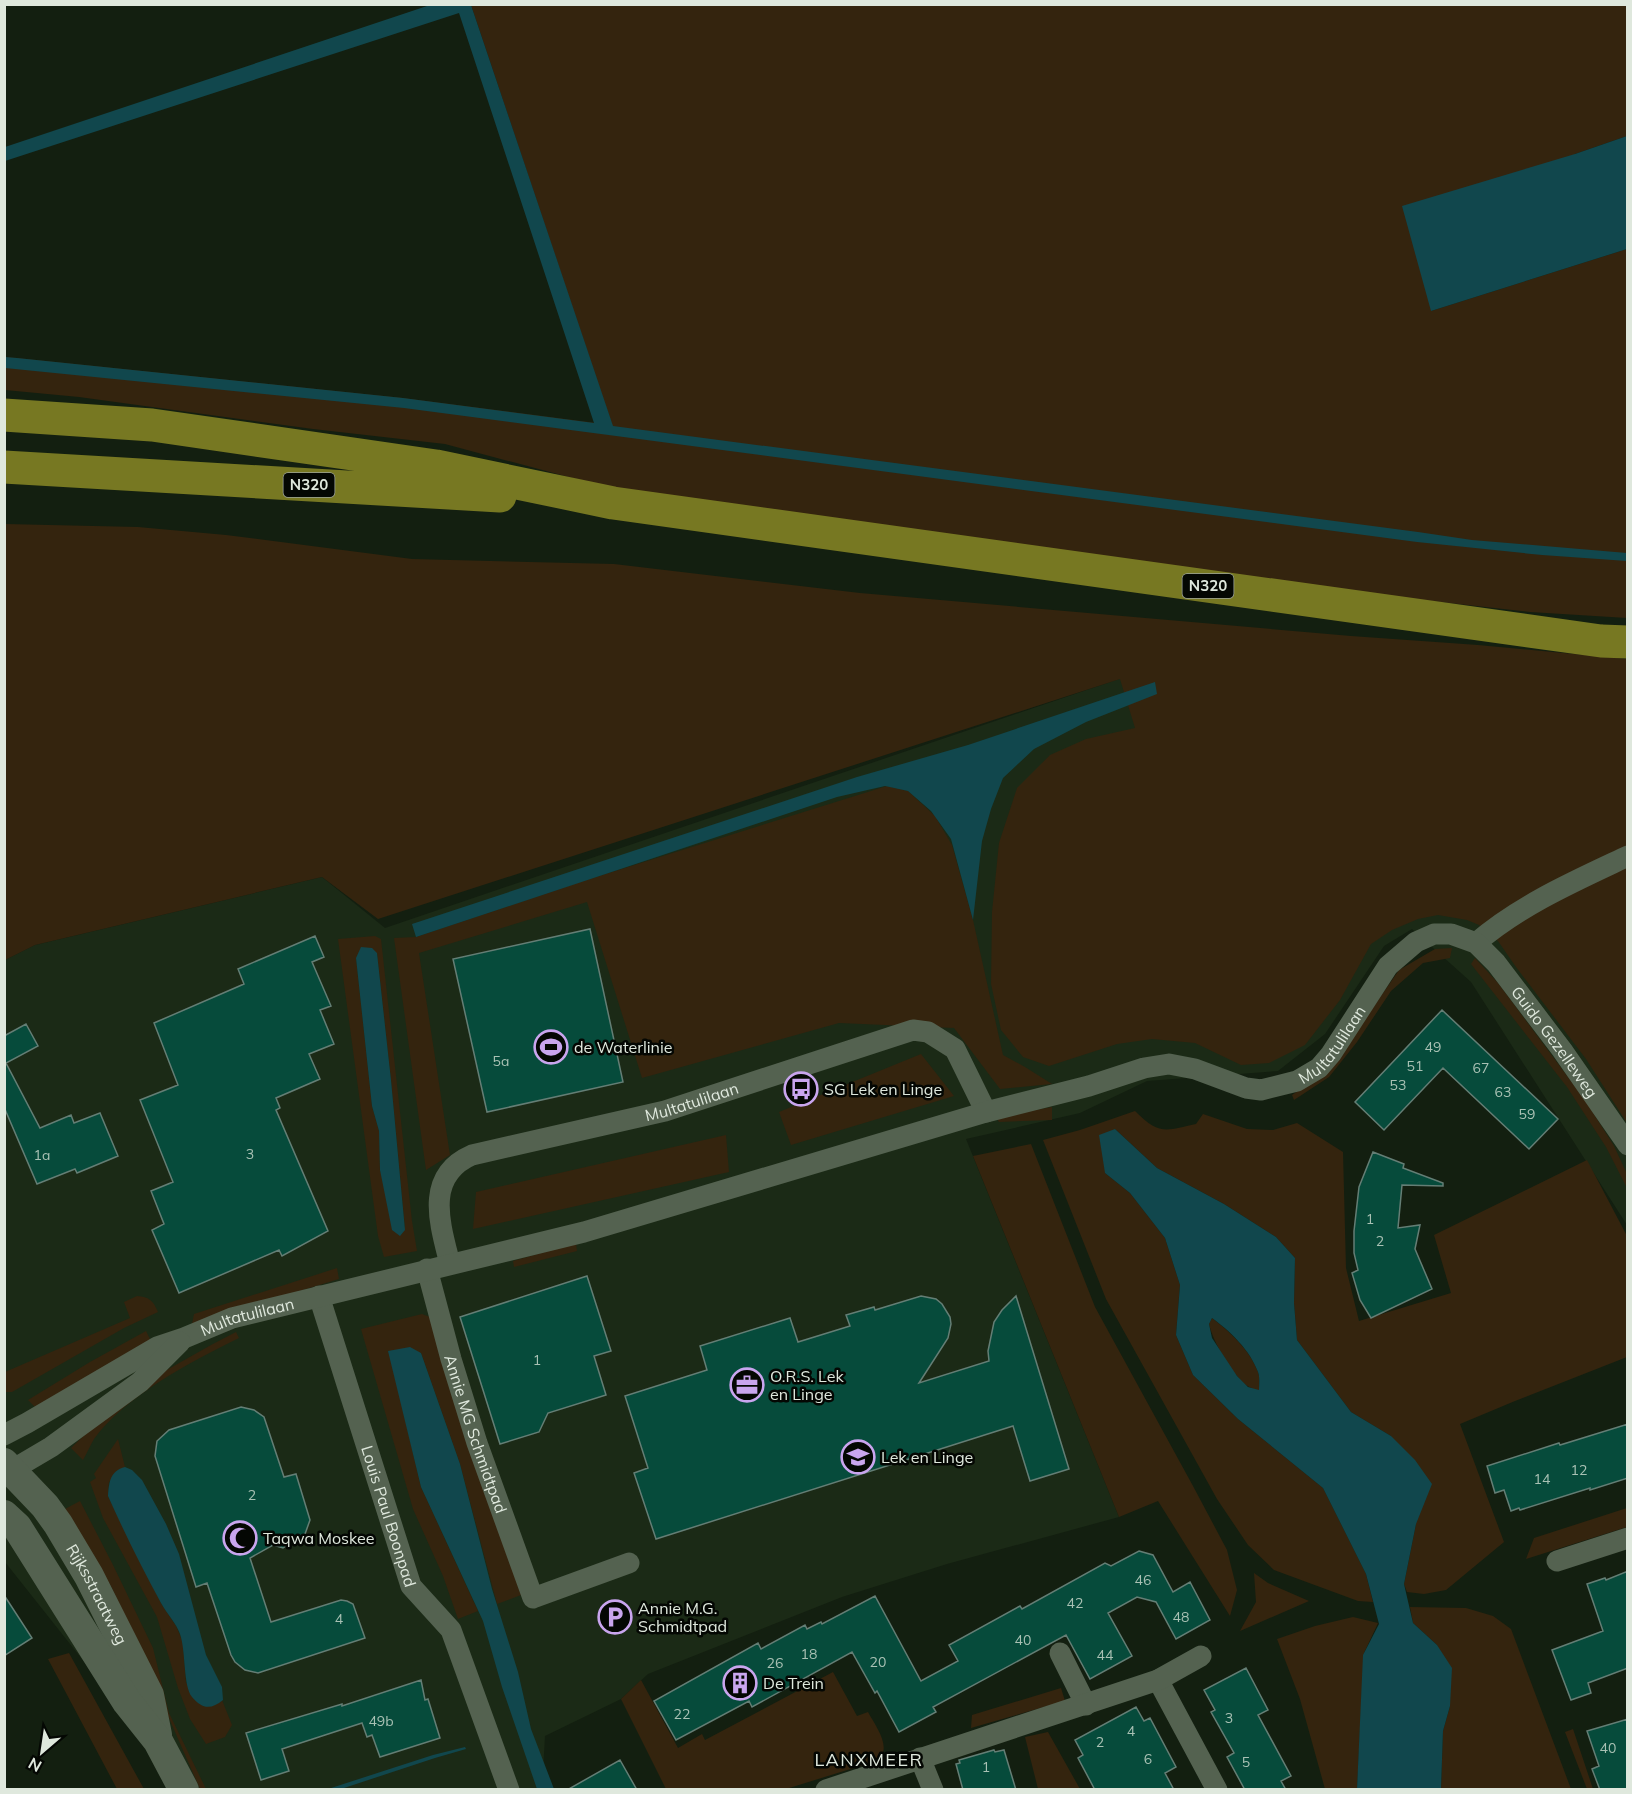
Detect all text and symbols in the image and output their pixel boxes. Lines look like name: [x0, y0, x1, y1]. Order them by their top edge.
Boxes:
road number: N320: [284, 473, 334, 497]
road number: N320: [1182, 574, 1234, 598]
street label: Guido Gezelleweg: [1507, 982, 1602, 1102]
street label: Multatulilaan: [1295, 1002, 1370, 1088]
sports icon: de Waterlinie: [533, 1029, 569, 1065]
place label: de Waterlinie: [574, 1037, 673, 1057]
house number: 49: [1425, 1038, 1441, 1056]
house number: 5a: [493, 1052, 509, 1070]
house number: 51: [1407, 1057, 1423, 1075]
house number: 67: [1473, 1059, 1489, 1077]
bus stop icon: SG Lek en Linge: [783, 1071, 819, 1107]
house number: 53: [1390, 1076, 1406, 1094]
street label: Multatulilaan: [643, 1078, 741, 1125]
place label: SG Lek en Linge: [824, 1079, 942, 1099]
house number: 63: [1495, 1083, 1511, 1101]
house number: 59: [1519, 1105, 1535, 1123]
house number: 3: [246, 1145, 254, 1163]
house number: 1a: [34, 1146, 50, 1164]
house number: 1: [1366, 1210, 1374, 1228]
house number: 2: [1376, 1232, 1384, 1250]
street label: Multatulilaan: [197, 1293, 296, 1340]
house number: 1: [533, 1351, 541, 1369]
street label: Annie MG Schmidtpad: [440, 1352, 512, 1516]
place label: O.R.S. Lek en Linge: [770, 1366, 844, 1404]
office icon: O.R.S. Lek en Linge: [729, 1367, 765, 1403]
school or university icon: Lek en Linge: [840, 1439, 876, 1475]
street label: Louis Paul Boonpad: [357, 1443, 421, 1589]
place label: Lek en Linge: [881, 1447, 973, 1467]
house number: 12: [1571, 1461, 1587, 1479]
house number: 14: [1534, 1470, 1551, 1488]
house number: 2: [248, 1486, 256, 1504]
mosque icon: Taqwa Moskee: [222, 1520, 258, 1556]
place label: Taqwa Moskee: [263, 1528, 374, 1548]
street label: Rijksstraatweg: [62, 1540, 132, 1648]
house number: 46: [1135, 1571, 1151, 1589]
house number: 42: [1067, 1594, 1083, 1612]
place label: Annie M.G. Schmidtpad: [638, 1598, 727, 1636]
parking icon: Annie M.G. Schmidtpad: [597, 1599, 633, 1635]
house number: 48: [1173, 1608, 1189, 1626]
house number: 4: [335, 1610, 344, 1628]
house number: 40: [1015, 1631, 1031, 1649]
house number: 18: [801, 1645, 817, 1663]
house number: 44: [1097, 1646, 1114, 1664]
house number: 20: [870, 1653, 886, 1671]
house number: 26: [767, 1654, 783, 1672]
building icon: De Trein: [722, 1665, 758, 1701]
place label: De Trein: [763, 1673, 824, 1693]
house number: 22: [674, 1705, 690, 1723]
house number: 3: [1225, 1709, 1233, 1727]
house number: 49b: [368, 1712, 394, 1730]
north arrow: [12, 1722, 72, 1782]
house number: 4: [1127, 1722, 1136, 1740]
house number: 2: [1096, 1733, 1104, 1751]
house number: 40: [1600, 1739, 1616, 1757]
district label: LANXMEER: [815, 1748, 923, 1771]
house number: 6: [1144, 1750, 1152, 1768]
text: N: [25, 1753, 45, 1777]
house number: 5: [1242, 1753, 1250, 1771]
house number: 1: [982, 1758, 990, 1776]

